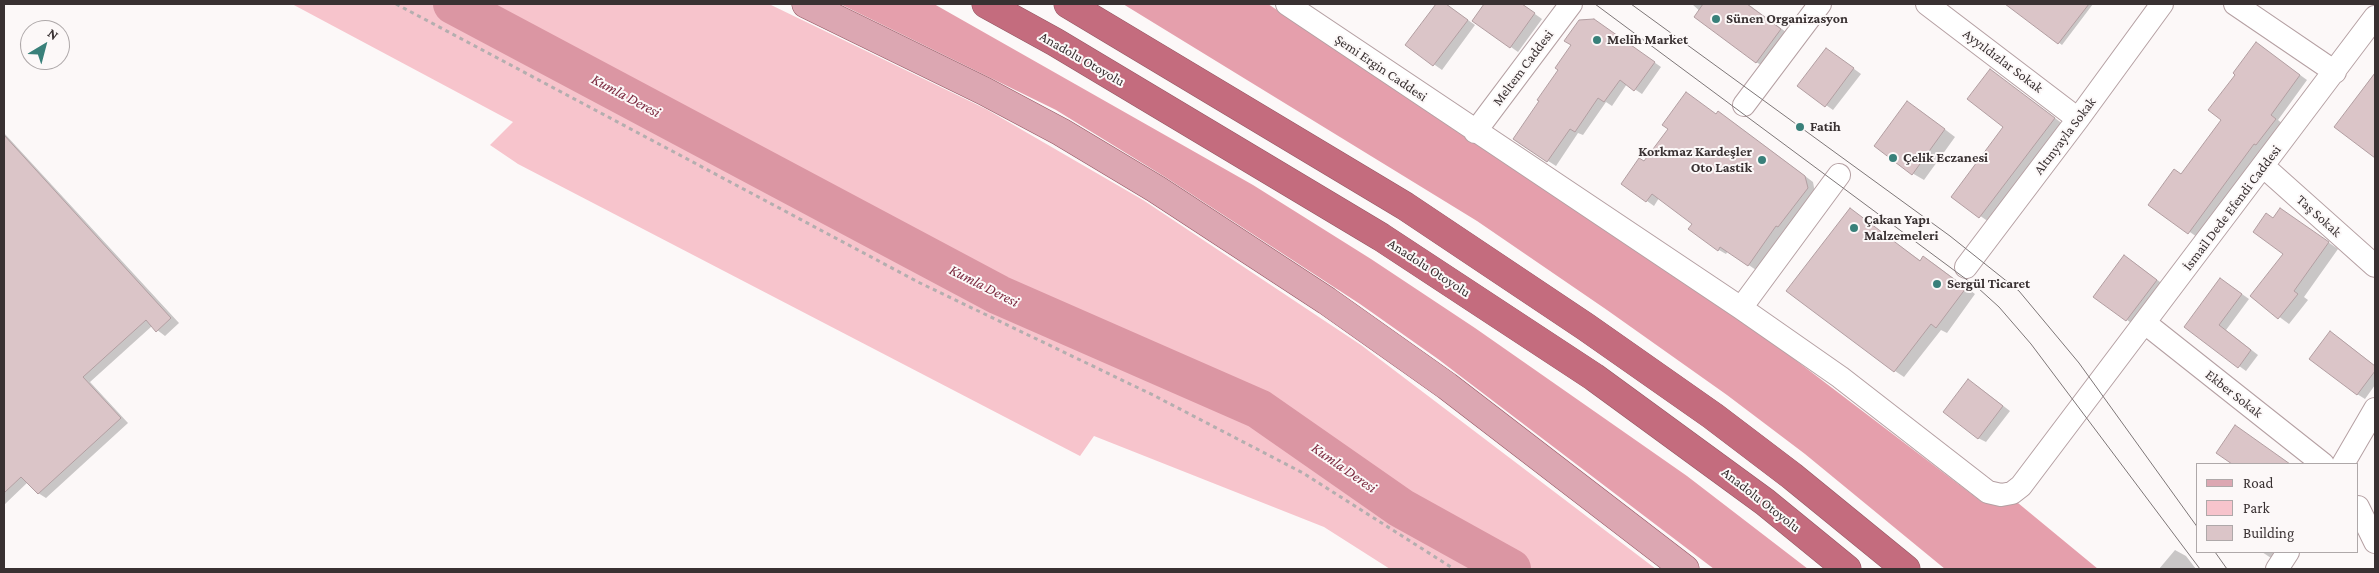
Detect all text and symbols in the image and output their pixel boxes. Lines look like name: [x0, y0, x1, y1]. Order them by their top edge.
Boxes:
place label: Sünen Organizasyon: [1726, 11, 1848, 27]
marker: Sünen Organizasyon: [1710, 13, 1722, 25]
north arrow: [20, 20, 70, 70]
text: N: [45, 25, 62, 43]
street label: Ayyıldızlar Sokak: [1960, 25, 2046, 97]
street label: Meltem Caddesi: [1489, 27, 1557, 109]
street label: Anadolu Otoyolu: [1037, 28, 1127, 90]
street label: Şemi Ergin Caddesi: [1332, 31, 1430, 105]
place label: Melih Market: [1607, 32, 1688, 48]
marker: Melih Market: [1591, 34, 1603, 46]
water label: Kumla Deresi: [588, 70, 664, 122]
street label: Altınyayla Sokak: [2030, 94, 2100, 178]
place label: Fatih: [1810, 119, 1841, 135]
marker: Fatih: [1794, 121, 1806, 133]
street label: İsmail Dede Efendi Caddesi: [2179, 142, 2285, 274]
place label: Korkmaz Kardeşler Oto Lastik: [1638, 144, 1752, 176]
place label: Çelik Eczanesi: [1903, 150, 1988, 166]
marker: Çelik Eczanesi: [1887, 152, 1899, 164]
marker: Korkmaz Kardeşler Oto Lastik: [1756, 154, 1768, 166]
street label: Taş Sokak: [2293, 191, 2345, 241]
place label: Çakan Yapı Malzemeleri: [1864, 212, 1939, 244]
marker: Çakan Yapı Malzemeleri: [1848, 222, 1860, 234]
street label: Anadolu Otoyolu: [1384, 235, 1474, 301]
water label: Kumla Deresi: [946, 261, 1022, 311]
place label: Sergül Ticaret: [1947, 276, 2030, 292]
marker: Sergül Ticaret: [1931, 278, 1943, 290]
street label: Ekber Sokak: [2202, 366, 2266, 422]
water label: Kumla Deresi: [1308, 439, 1380, 497]
legend: [2196, 463, 2359, 553]
street label: Anadolu Otoyolu: [1718, 464, 1804, 536]
text: Road: [2243, 475, 2273, 491]
text: Park: [2243, 500, 2270, 516]
text: Building: [2243, 525, 2294, 541]

